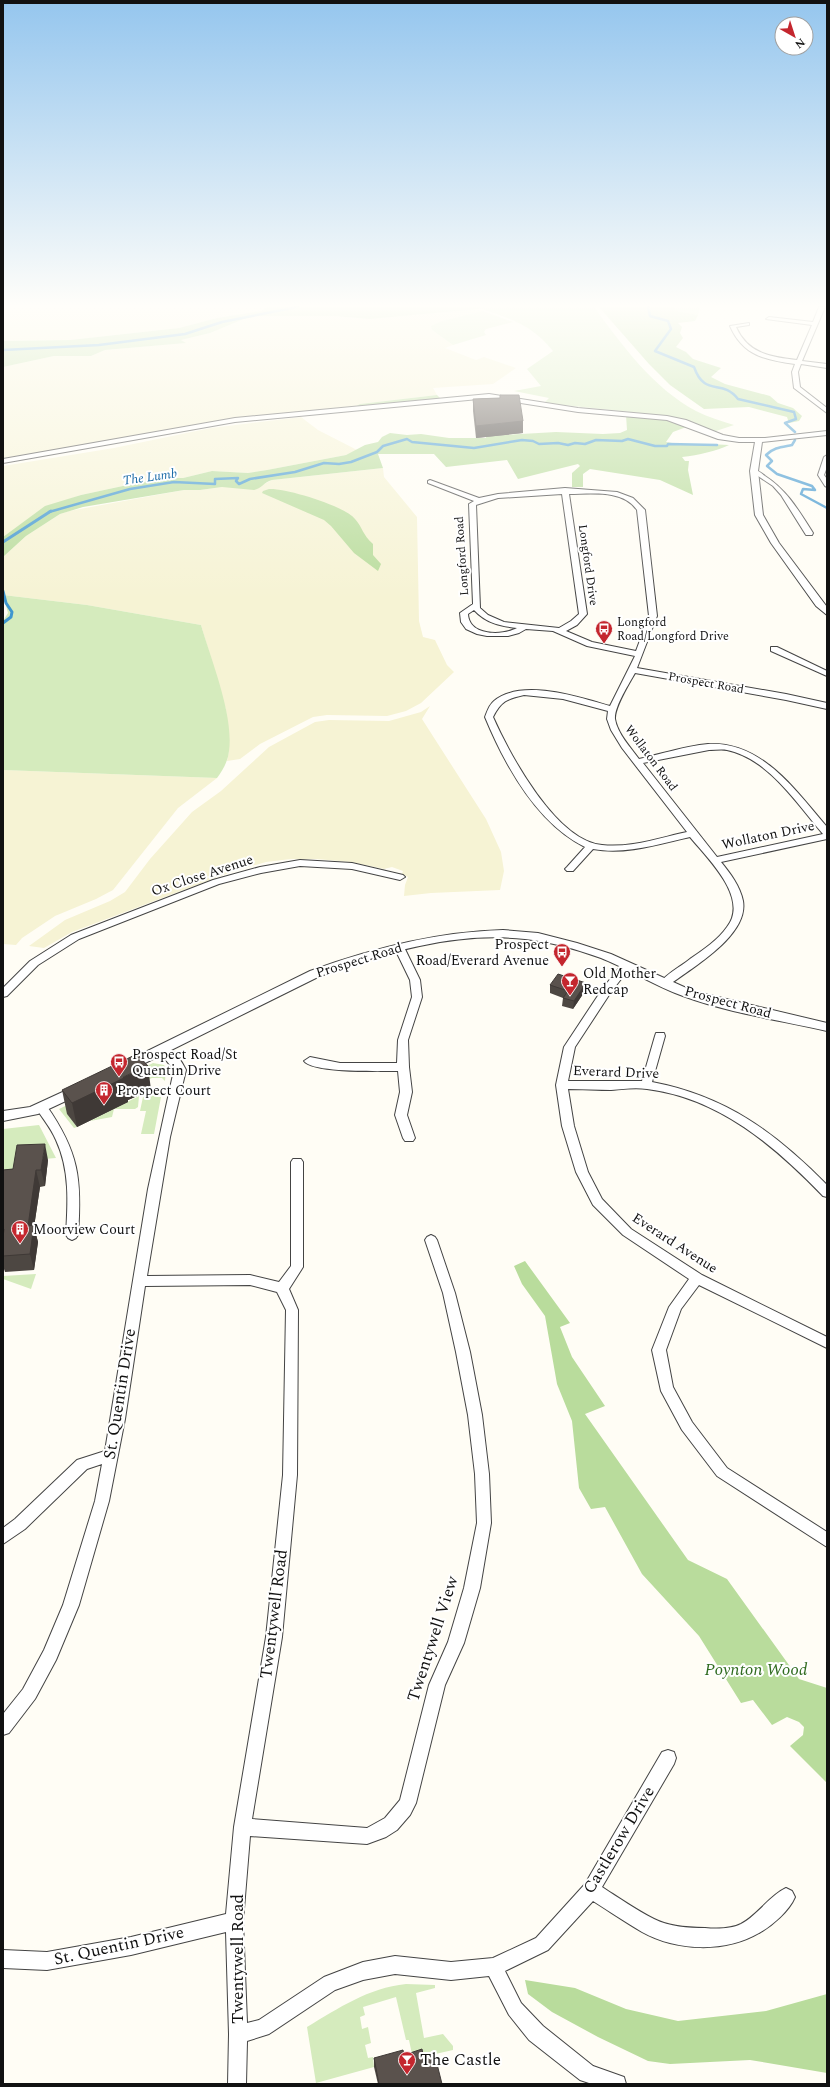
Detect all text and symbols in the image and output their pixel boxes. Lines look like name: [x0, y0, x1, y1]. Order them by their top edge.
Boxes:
north arrow: [774, 16, 814, 56]
text: N: [791, 34, 809, 53]
water label: The Lumb: [122, 463, 178, 491]
street label: Longford Road: [450, 515, 474, 596]
street label: Longford Drive: [573, 523, 603, 607]
place label: Longford Road/Longford Drive: [617, 613, 729, 646]
bus stop icon: Longford Road/Longford Drive: [594, 619, 614, 644]
street label: Prospect Road: [667, 667, 746, 699]
street label: Wollaton Road: [620, 721, 682, 795]
street label: Wollaton Drive: [720, 815, 817, 855]
street label: Ox Close Avenue: [148, 849, 256, 901]
place label: Prospect Road/Everard Avenue: [416, 934, 549, 971]
street label: Prospect Road: [313, 937, 405, 983]
bus stop icon: Prospect Road/Everard Avenue: [552, 942, 572, 967]
place label: Old Mother Redcap: [583, 963, 657, 1000]
bar icon: Old Mother Redcap: [560, 971, 580, 996]
street label: Prospect Road: [682, 980, 774, 1024]
place label: Prospect Road/St Quentin Drive: [132, 1044, 238, 1081]
bus stop icon: Prospect Road/St Quentin Drive: [109, 1052, 129, 1077]
street label: Everard Drive: [572, 1060, 660, 1084]
building icon: Prospect Court: [94, 1080, 114, 1105]
place label: Prospect Court: [117, 1080, 211, 1101]
street label: Everard Avenue: [628, 1207, 722, 1279]
building icon: Moorview Court: [10, 1219, 30, 1244]
place label: Moorview Court: [33, 1219, 135, 1240]
street label: St. Quentin Drive: [97, 1327, 143, 1461]
street label: Twentywell Road: [253, 1548, 295, 1680]
street label: Twentywell View: [400, 1572, 466, 1705]
park label: Poynton Wood: [705, 1657, 808, 1683]
street label: Castlerow Drive: [577, 1781, 661, 1899]
street label: Twentywell Road: [225, 1894, 251, 2024]
street label: St. Quentin Drive: [52, 1920, 186, 1972]
place label: The Castle: [420, 2047, 501, 2073]
bar icon: The Castle: [397, 2050, 417, 2075]

